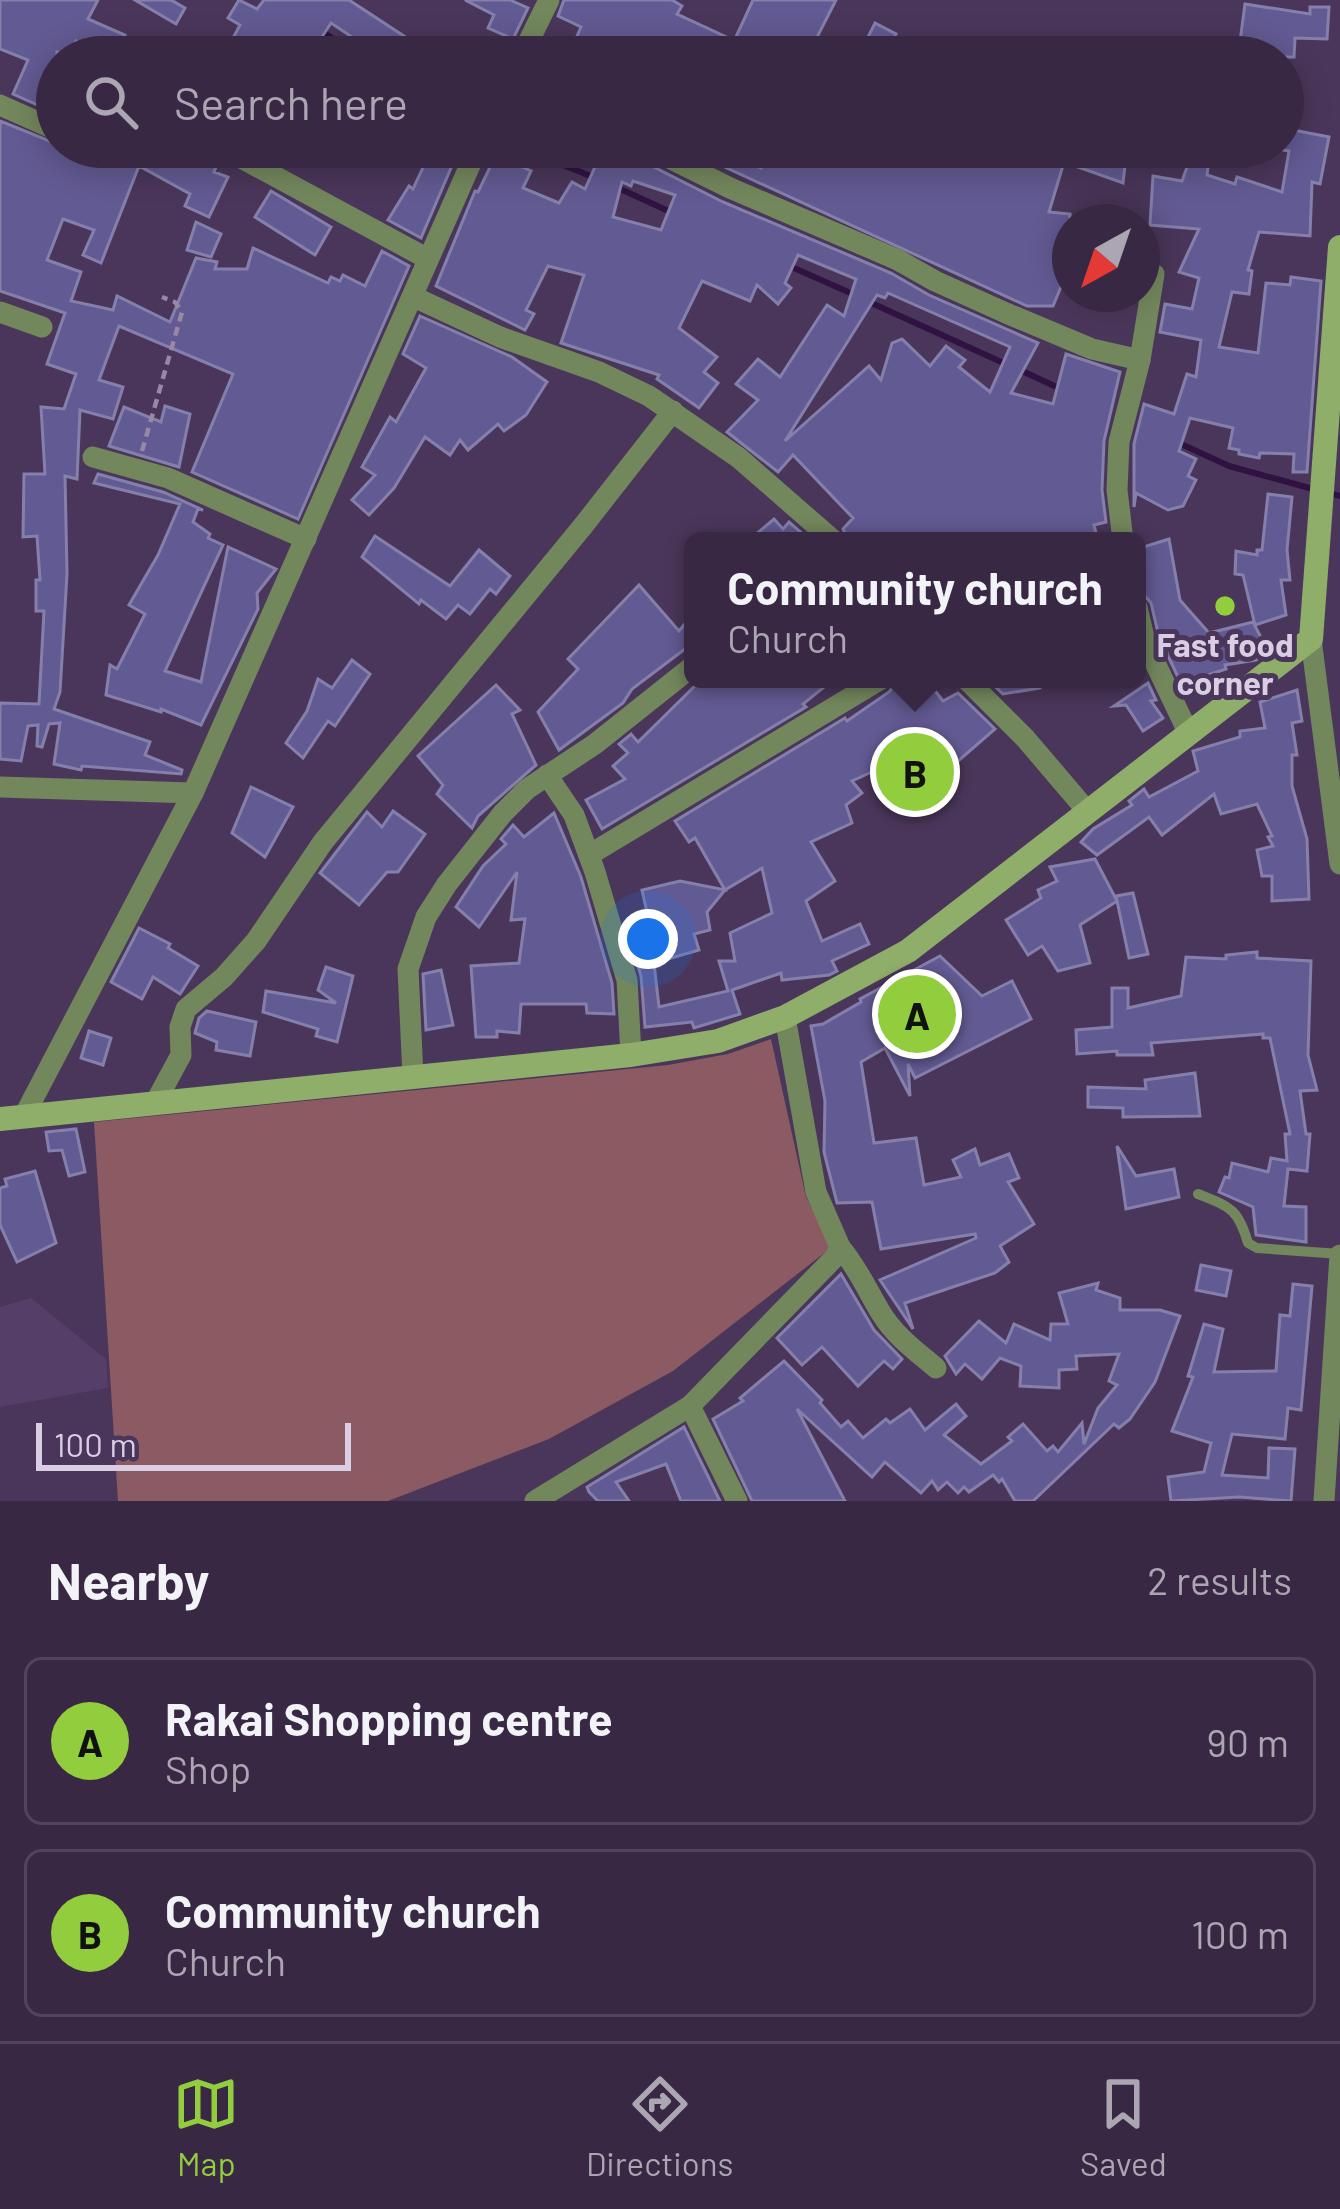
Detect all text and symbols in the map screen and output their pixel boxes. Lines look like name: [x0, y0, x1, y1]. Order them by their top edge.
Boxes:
search box: [36, 36, 1304, 168]
icon: search: [78, 69, 144, 135]
text: Search here: [174, 75, 408, 129]
north arrow: [1052, 204, 1160, 312]
popup: [684, 532, 1146, 688]
text: Community church: [727, 560, 1103, 614]
marker: Fast food corner: [1212, 593, 1238, 619]
text: Church: [727, 614, 848, 661]
place label: Fast food corner: [1156, 624, 1294, 702]
pin: B: [876, 727, 954, 817]
your location: [618, 909, 678, 969]
pin: A: [878, 969, 956, 1059]
scale bar: [36, 1417, 351, 1470]
text: 100 m: [54, 1424, 137, 1464]
text: Nearby: [48, 1549, 209, 1610]
text: 2 results: [1147, 1556, 1292, 1603]
text: Rakai Shopping centre: [165, 1691, 613, 1745]
text: A: [77, 1718, 103, 1765]
text: 90 m: [1207, 1718, 1289, 1765]
text: Shop: [165, 1745, 251, 1792]
text: Community church: [165, 1883, 541, 1937]
text: B: [78, 1910, 102, 1957]
text: 100 m: [1191, 1910, 1289, 1957]
text: Church: [165, 1937, 286, 1984]
tab: Map: [173, 2071, 239, 2183]
tab: Directions: [586, 2071, 733, 2183]
tab: Saved: [1080, 2071, 1167, 2183]

